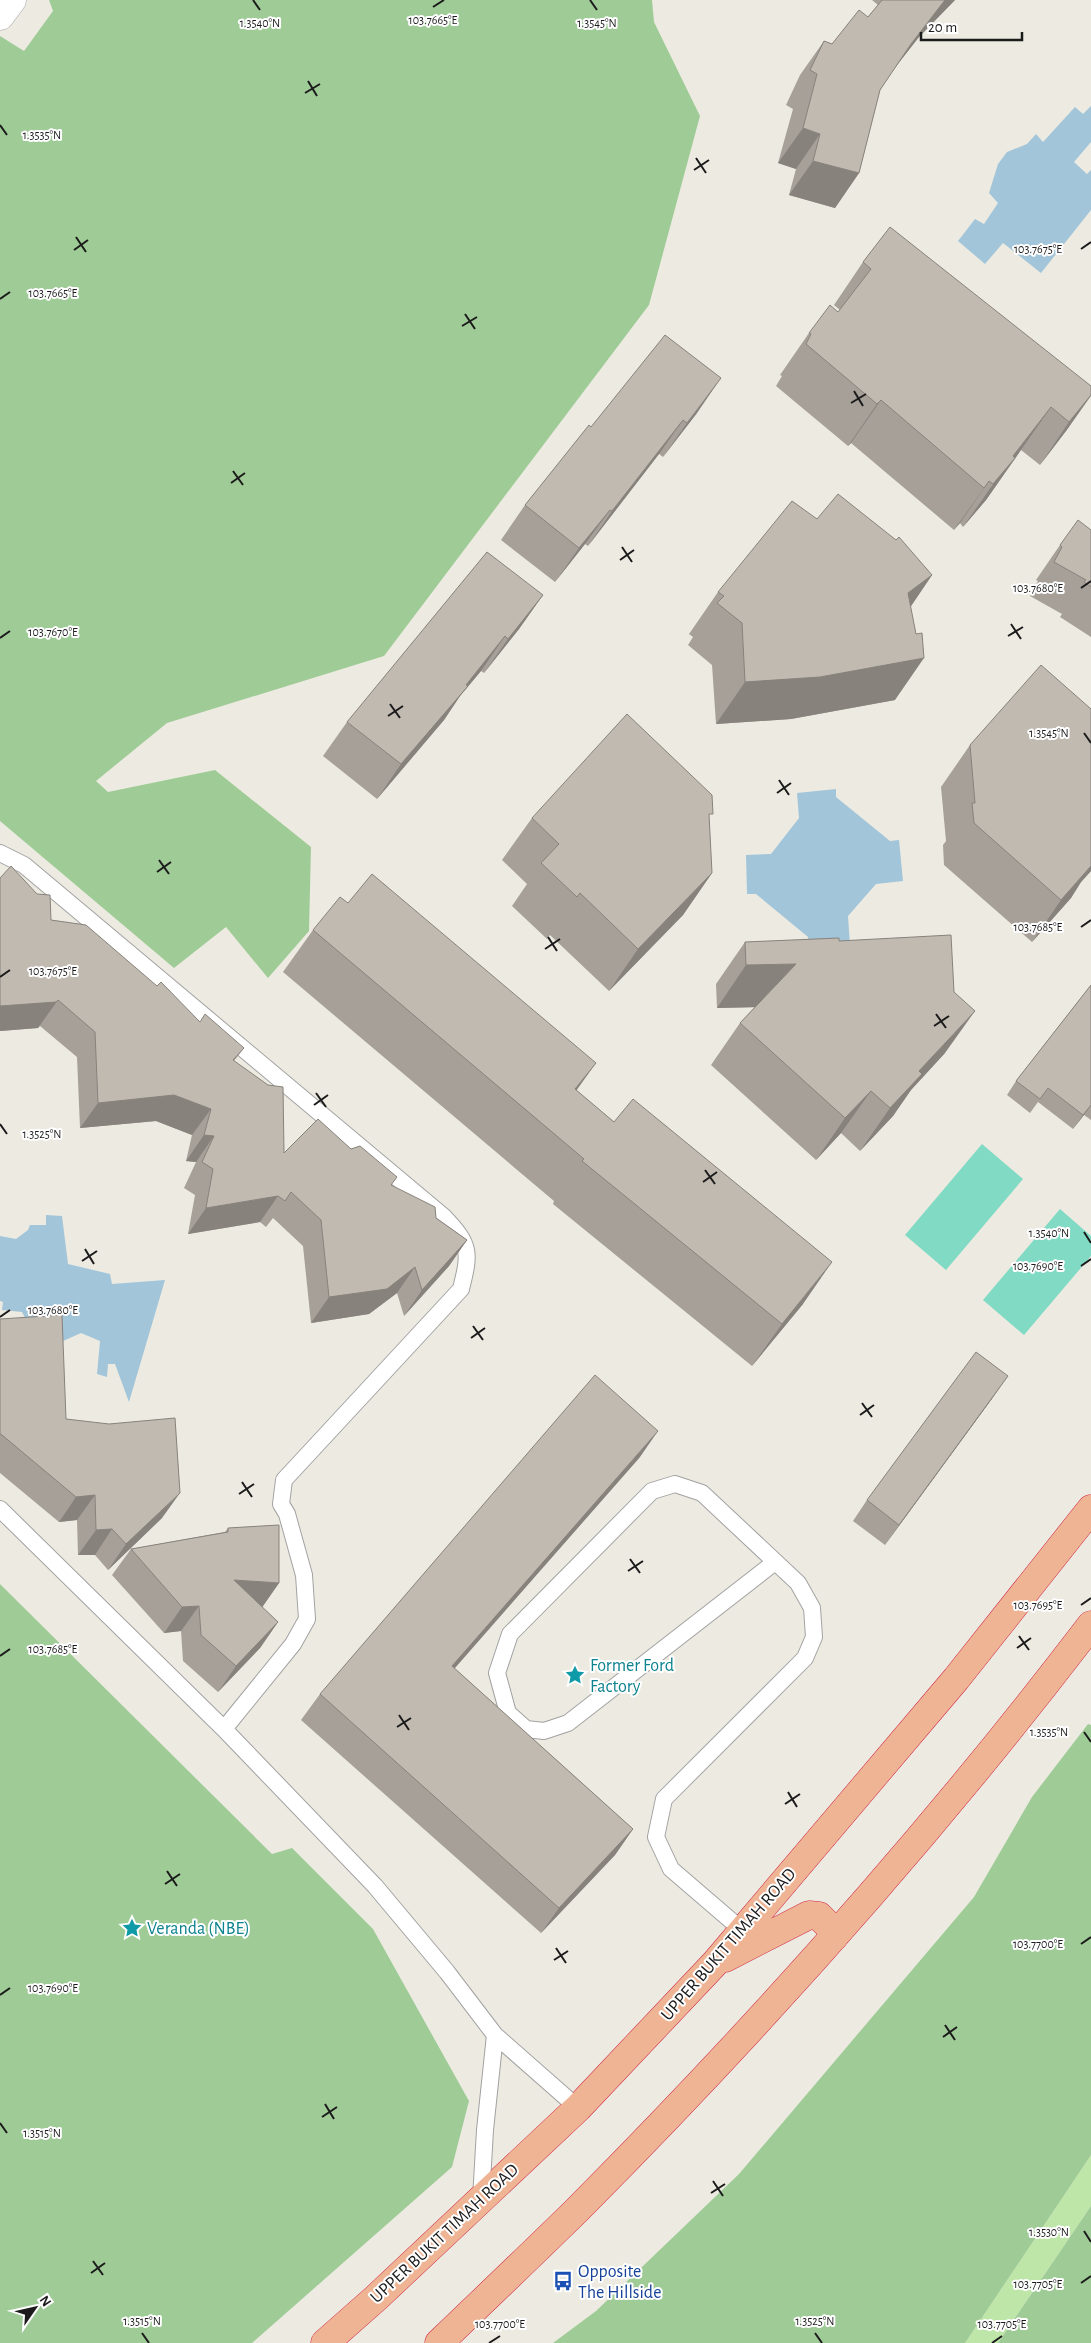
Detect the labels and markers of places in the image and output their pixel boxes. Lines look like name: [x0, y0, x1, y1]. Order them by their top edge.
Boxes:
place label: Former Ford Factory: [590, 1657, 674, 1696]
place icon: Former Ford Factory: [564, 1664, 586, 1686]
place icon: Veranda (NBE): [121, 1917, 143, 1939]
place label: Veranda (NBE): [147, 1920, 250, 1938]
place label: Opposite The Hillside: [578, 2263, 661, 2302]
bus stop icon: Opposite The Hillside: [552, 2270, 574, 2292]

